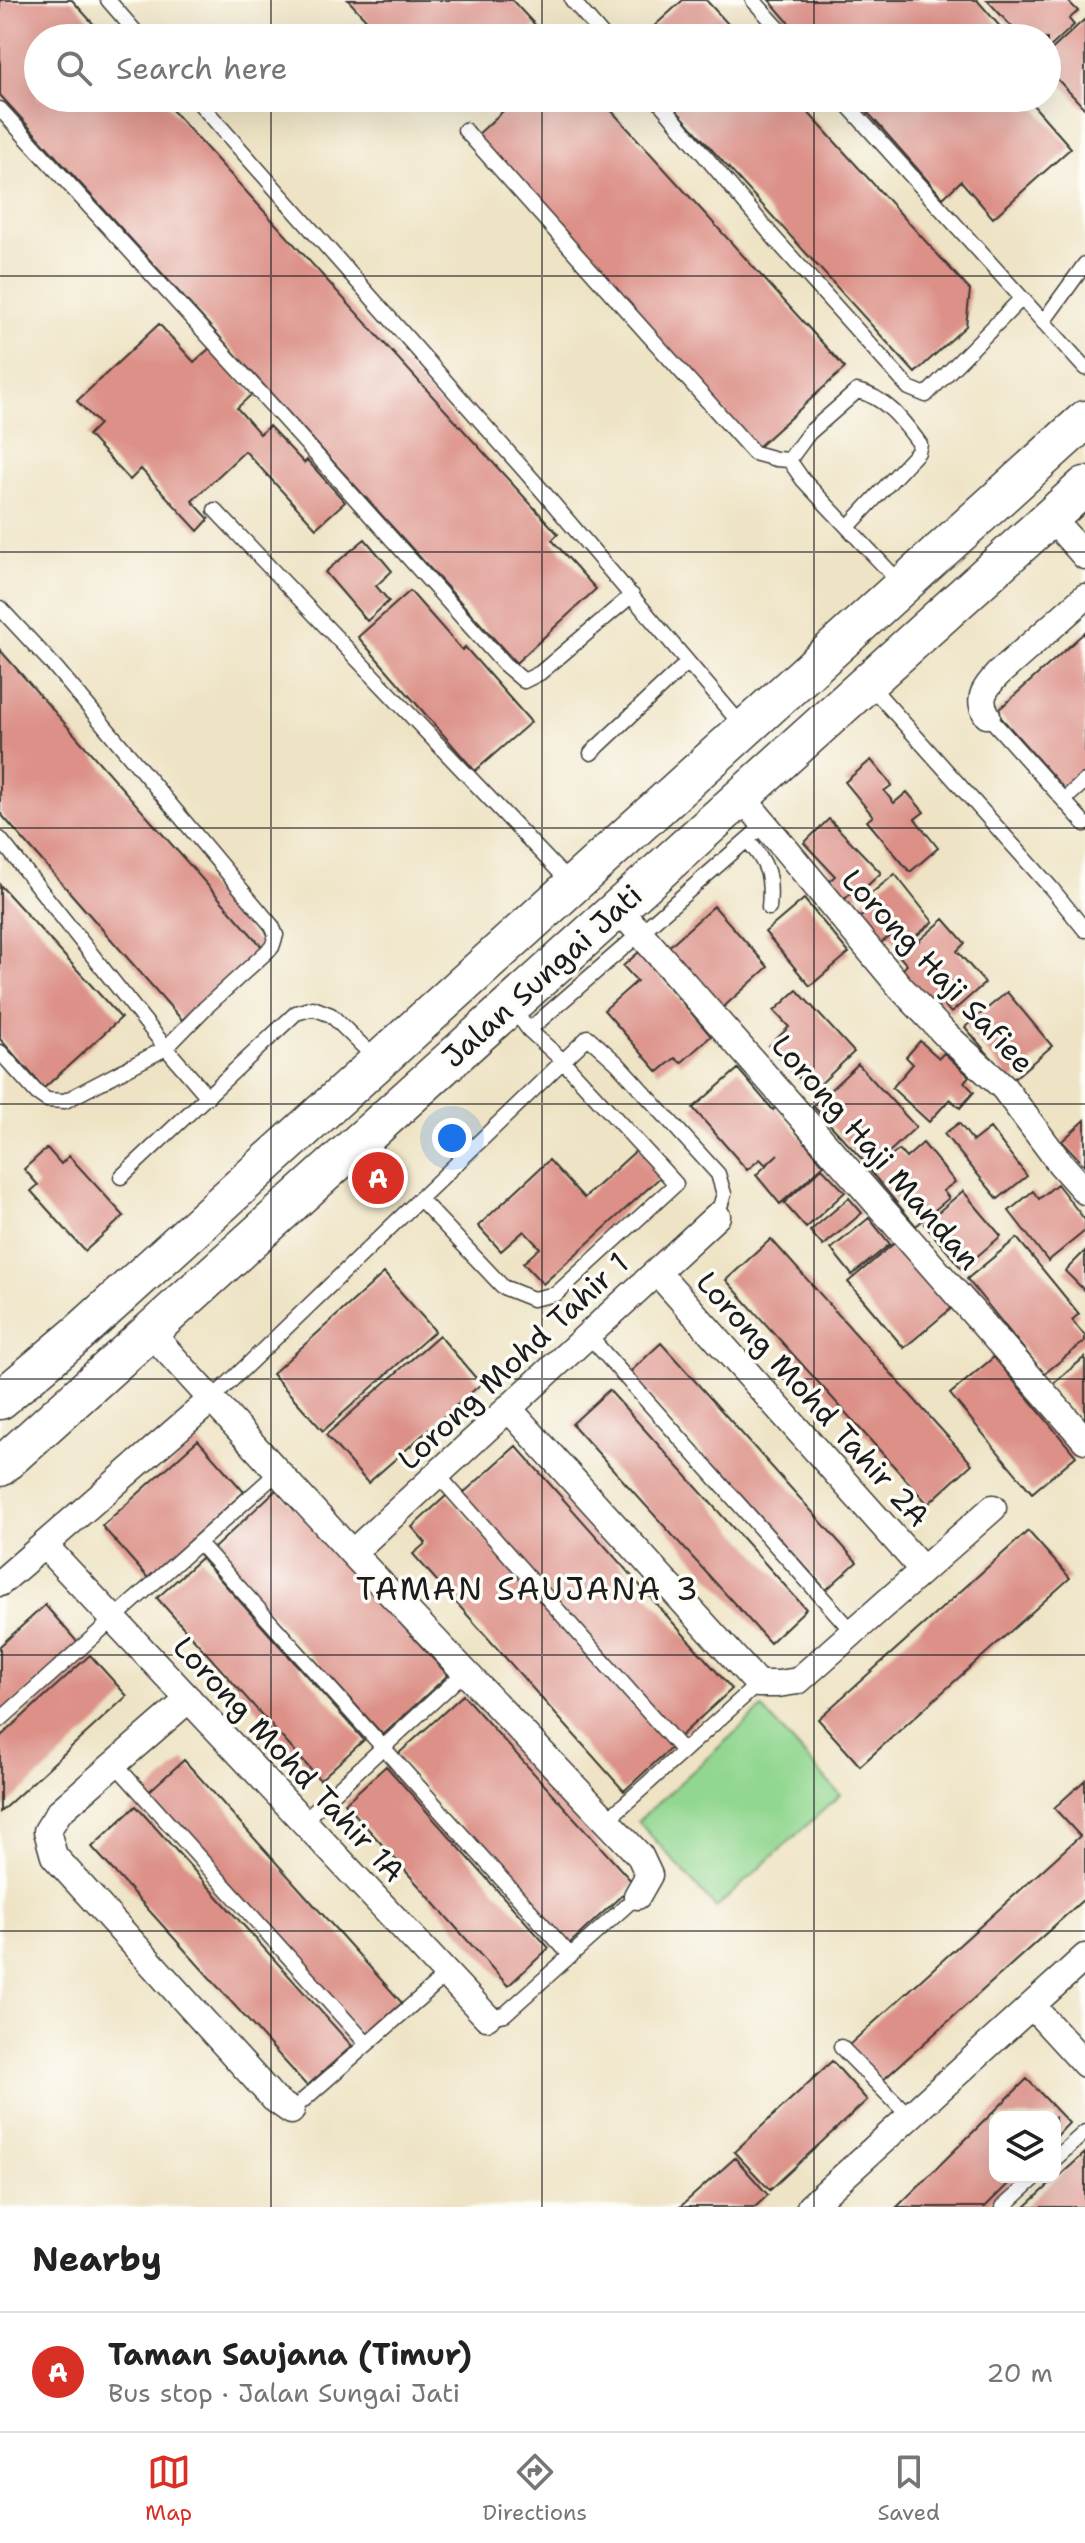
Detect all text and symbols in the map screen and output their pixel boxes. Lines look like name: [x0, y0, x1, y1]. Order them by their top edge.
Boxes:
search box: [24, 24, 1061, 112]
icon: search: [52, 46, 96, 90]
text: Search here: [116, 48, 287, 89]
street label: Lorong Haji Safiee: [832, 860, 1044, 1082]
street label: Jalan Sungai Jati: [433, 875, 651, 1077]
street label: Lorong Haji Mandan: [762, 1026, 990, 1278]
your location: [432, 1118, 472, 1158]
pin: A: [352, 1148, 404, 1208]
street label: Lorong Mohd Tahir 1: [389, 1243, 637, 1479]
street label: Lorong Mohd Tahir 2A: [687, 1262, 939, 1536]
district label: TAMAN SAUJANA 3: [356, 1567, 700, 1610]
street label: Lorong Mohd Tahir 1A: [164, 1627, 414, 1891]
map controls: [989, 2111, 1061, 2183]
button: layers: [989, 2111, 1061, 2183]
text: Nearby: [32, 2236, 162, 2282]
text: Taman Saujana (Timur): [108, 2334, 472, 2375]
text: A: [48, 2355, 68, 2390]
text: 20 m: [986, 2355, 1053, 2390]
text: Bus stop · Jalan Sungai Jati: [108, 2375, 460, 2410]
tab: Map: [145, 2450, 192, 2527]
tab: Directions: [482, 2450, 587, 2527]
tab: Saved: [877, 2450, 940, 2527]

